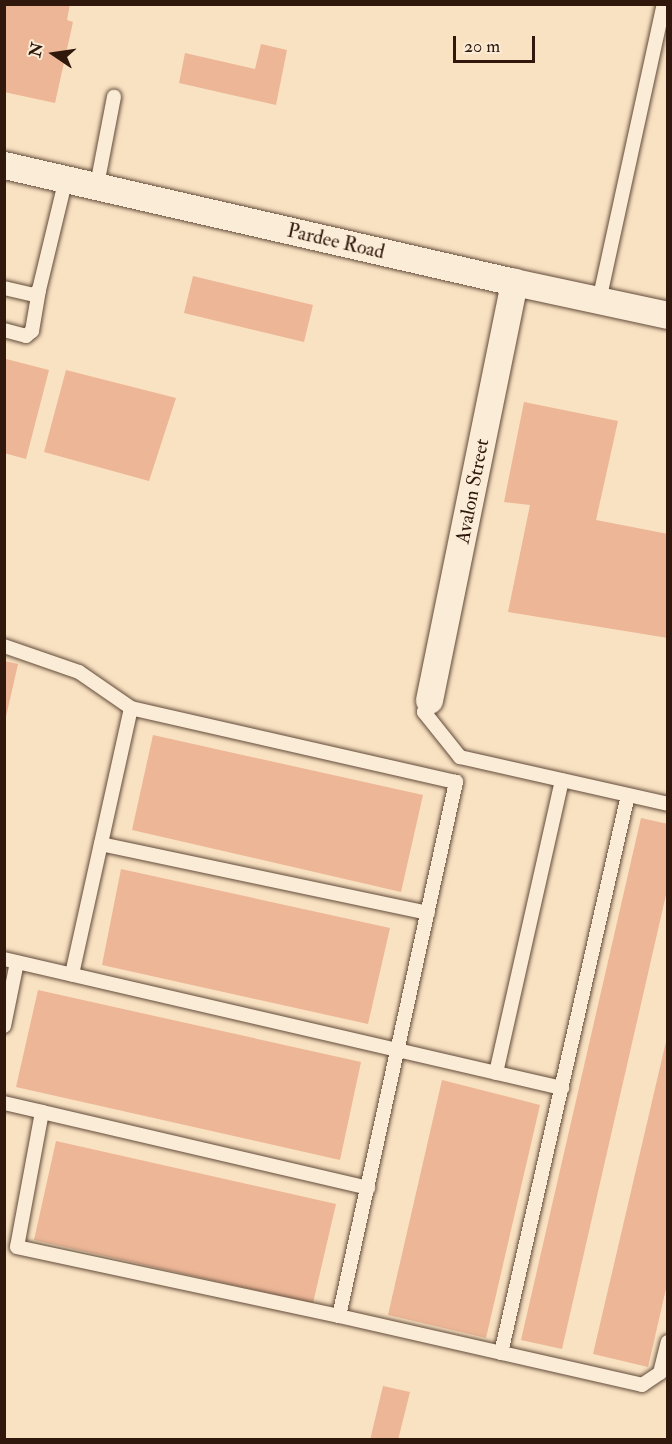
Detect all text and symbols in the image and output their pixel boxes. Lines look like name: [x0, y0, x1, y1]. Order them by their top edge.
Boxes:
north arrow: [24, 24, 84, 84]
scale bar: [456, 24, 538, 62]
text: 20 m: [464, 35, 500, 58]
text: N: [25, 41, 48, 59]
street label: Pardee Road: [285, 218, 387, 264]
street label: Avalon Street: [450, 437, 494, 545]

